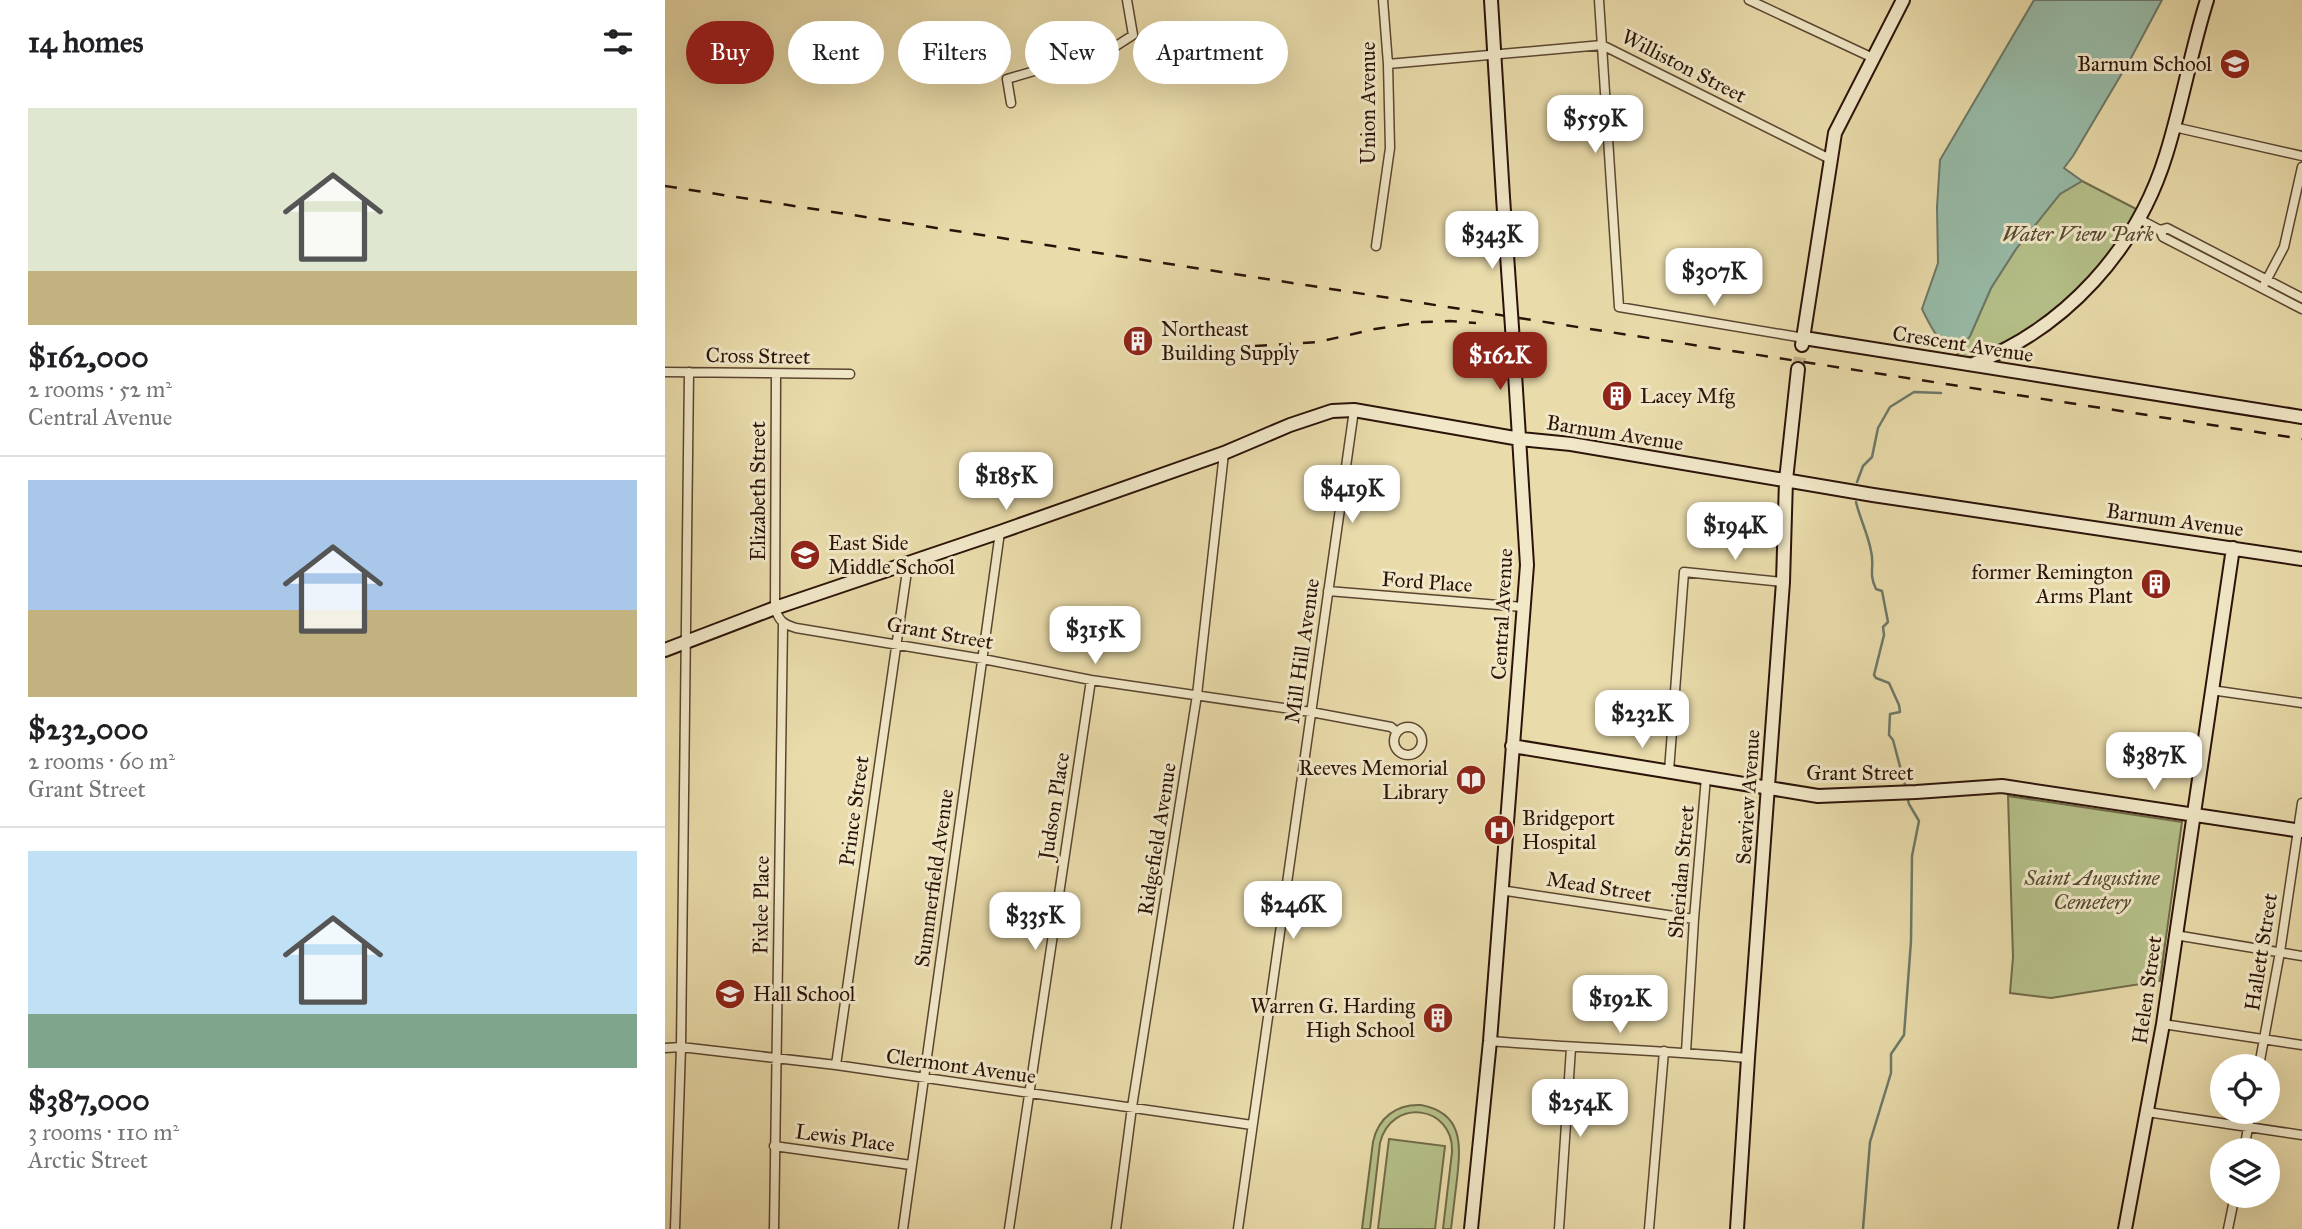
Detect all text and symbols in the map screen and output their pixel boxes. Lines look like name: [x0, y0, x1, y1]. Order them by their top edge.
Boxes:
chip: Buy: [686, 21, 774, 84]
chip: Rent: [788, 21, 884, 84]
chip: Filters: [898, 21, 1011, 84]
chip: New: [1025, 21, 1119, 84]
chip: Apartment: [1133, 21, 1288, 84]
icon: filters: [599, 23, 637, 61]
street label: Williston Street: [1617, 23, 1751, 109]
text: 14 homes: [28, 24, 143, 60]
street label: Union Avenue: [1355, 41, 1381, 164]
school or university icon: Barnum School: [2218, 47, 2252, 81]
place label: Barnum School: [2077, 51, 2212, 77]
pin: $559K: [1546, 96, 1644, 155]
text: $559K: [1563, 104, 1627, 132]
icon: home: [270, 154, 396, 280]
pin: $343K: [1443, 212, 1541, 271]
text: $343K: [1461, 220, 1523, 248]
park label: Water View Park: [2002, 221, 2155, 247]
pin: $307K: [1665, 248, 1763, 308]
text: $307K: [1682, 257, 1746, 285]
place label: Northeast Building Supply: [1161, 316, 1300, 366]
street label: Crescent Avenue: [1891, 320, 2036, 368]
building icon: Northeast Building Supply: [1121, 324, 1155, 358]
pin: $162K: [1451, 332, 1549, 392]
text: $162,000: [28, 339, 149, 375]
text: $162K: [1469, 341, 1531, 369]
street label: Cross Street: [705, 342, 811, 370]
text: 2 rooms · 52 m²: [28, 375, 172, 403]
building icon: Lacey Mfg: [1600, 379, 1634, 413]
place label: Lacey Mfg: [1640, 383, 1735, 409]
text: Central Avenue: [28, 403, 172, 431]
street label: Barnum Avenue: [1545, 409, 1686, 457]
street label: Elizabeth Street: [745, 421, 771, 561]
pin: $185K: [957, 452, 1055, 512]
text: $185K: [975, 461, 1037, 489]
pin: $419K: [1303, 466, 1401, 525]
text: $419K: [1320, 474, 1384, 502]
street label: Barnum Avenue: [2105, 498, 2246, 543]
pin: $194K: [1686, 503, 1784, 562]
text: $194K: [1703, 511, 1767, 539]
icon: home: [270, 526, 396, 652]
place label: East Side Middle School: [828, 530, 955, 580]
school or university icon: East Side Middle School: [788, 538, 822, 572]
street label: Central Avenue: [1486, 547, 1518, 680]
place label: former Remington Arms Plant: [1971, 559, 2134, 609]
street label: Ford Place: [1381, 566, 1474, 598]
building icon: former Remington Arms Plant: [2139, 567, 2173, 601]
street label: Mill Hill Avenue: [1279, 577, 1325, 725]
pin: $315K: [1046, 606, 1144, 666]
street label: Grant Street: [885, 611, 996, 655]
text: $315K: [1066, 615, 1124, 643]
pin: $232K: [1593, 690, 1691, 750]
text: $232K: [1611, 699, 1673, 727]
text: $232,000: [28, 711, 148, 747]
street label: Seaview Avenue: [1730, 728, 1766, 865]
pin: $387K: [2105, 732, 2203, 792]
text: $387K: [2122, 741, 2186, 769]
text: 2 rooms · 60 m²: [28, 747, 175, 775]
street label: Judson Place: [1032, 750, 1075, 863]
street label: Prince Street: [833, 754, 875, 868]
place label: Reeves Memorial Library: [1299, 755, 1449, 805]
street label: Grant Street: [1806, 760, 1914, 786]
street label: Ridgefield Avenue: [1132, 761, 1182, 917]
library icon: Reeves Memorial Library: [1454, 763, 1488, 797]
text: Grant Street: [28, 775, 146, 803]
street label: Summerfield Avenue: [909, 787, 959, 969]
street label: Sheridan Street: [1662, 804, 1700, 940]
place label: Bridgeport Hospital: [1522, 805, 1616, 855]
hospital icon: Bridgeport Hospital: [1482, 813, 1516, 847]
street label: Pixlee Place: [747, 855, 775, 955]
park label: Saint Augustine Cemetery: [2024, 865, 2161, 915]
street label: Mead Street: [1544, 866, 1654, 908]
pin: $246K: [1244, 881, 1342, 941]
text: $246K: [1260, 890, 1326, 918]
street label: Hallett Street: [2239, 891, 2283, 1013]
pin: $335K: [986, 892, 1084, 952]
icon: home: [270, 897, 396, 1023]
text: $335K: [1005, 901, 1065, 929]
street label: Helen Street: [2127, 934, 2168, 1046]
pin: $192K: [1571, 976, 1669, 1035]
school or university icon: Hall School: [713, 977, 747, 1011]
place label: Hall School: [753, 981, 856, 1007]
text: $192K: [1589, 984, 1651, 1012]
place label: Warren G. Harding High School: [1251, 993, 1415, 1043]
building icon: Warren G. Harding High School: [1421, 1001, 1455, 1035]
street label: Clermont Avenue: [884, 1043, 1038, 1089]
map controls: [2210, 1054, 2280, 1208]
button: locate: [2210, 1054, 2280, 1124]
pin: $254K: [1531, 1080, 1629, 1139]
text: $387,000: [28, 1082, 150, 1118]
text: $254K: [1548, 1088, 1612, 1116]
text: 3 rooms · 110 m²: [28, 1118, 179, 1146]
street label: Lewis Place: [794, 1118, 897, 1158]
button: layers: [2210, 1138, 2280, 1208]
text: Arctic Street: [28, 1146, 148, 1174]

